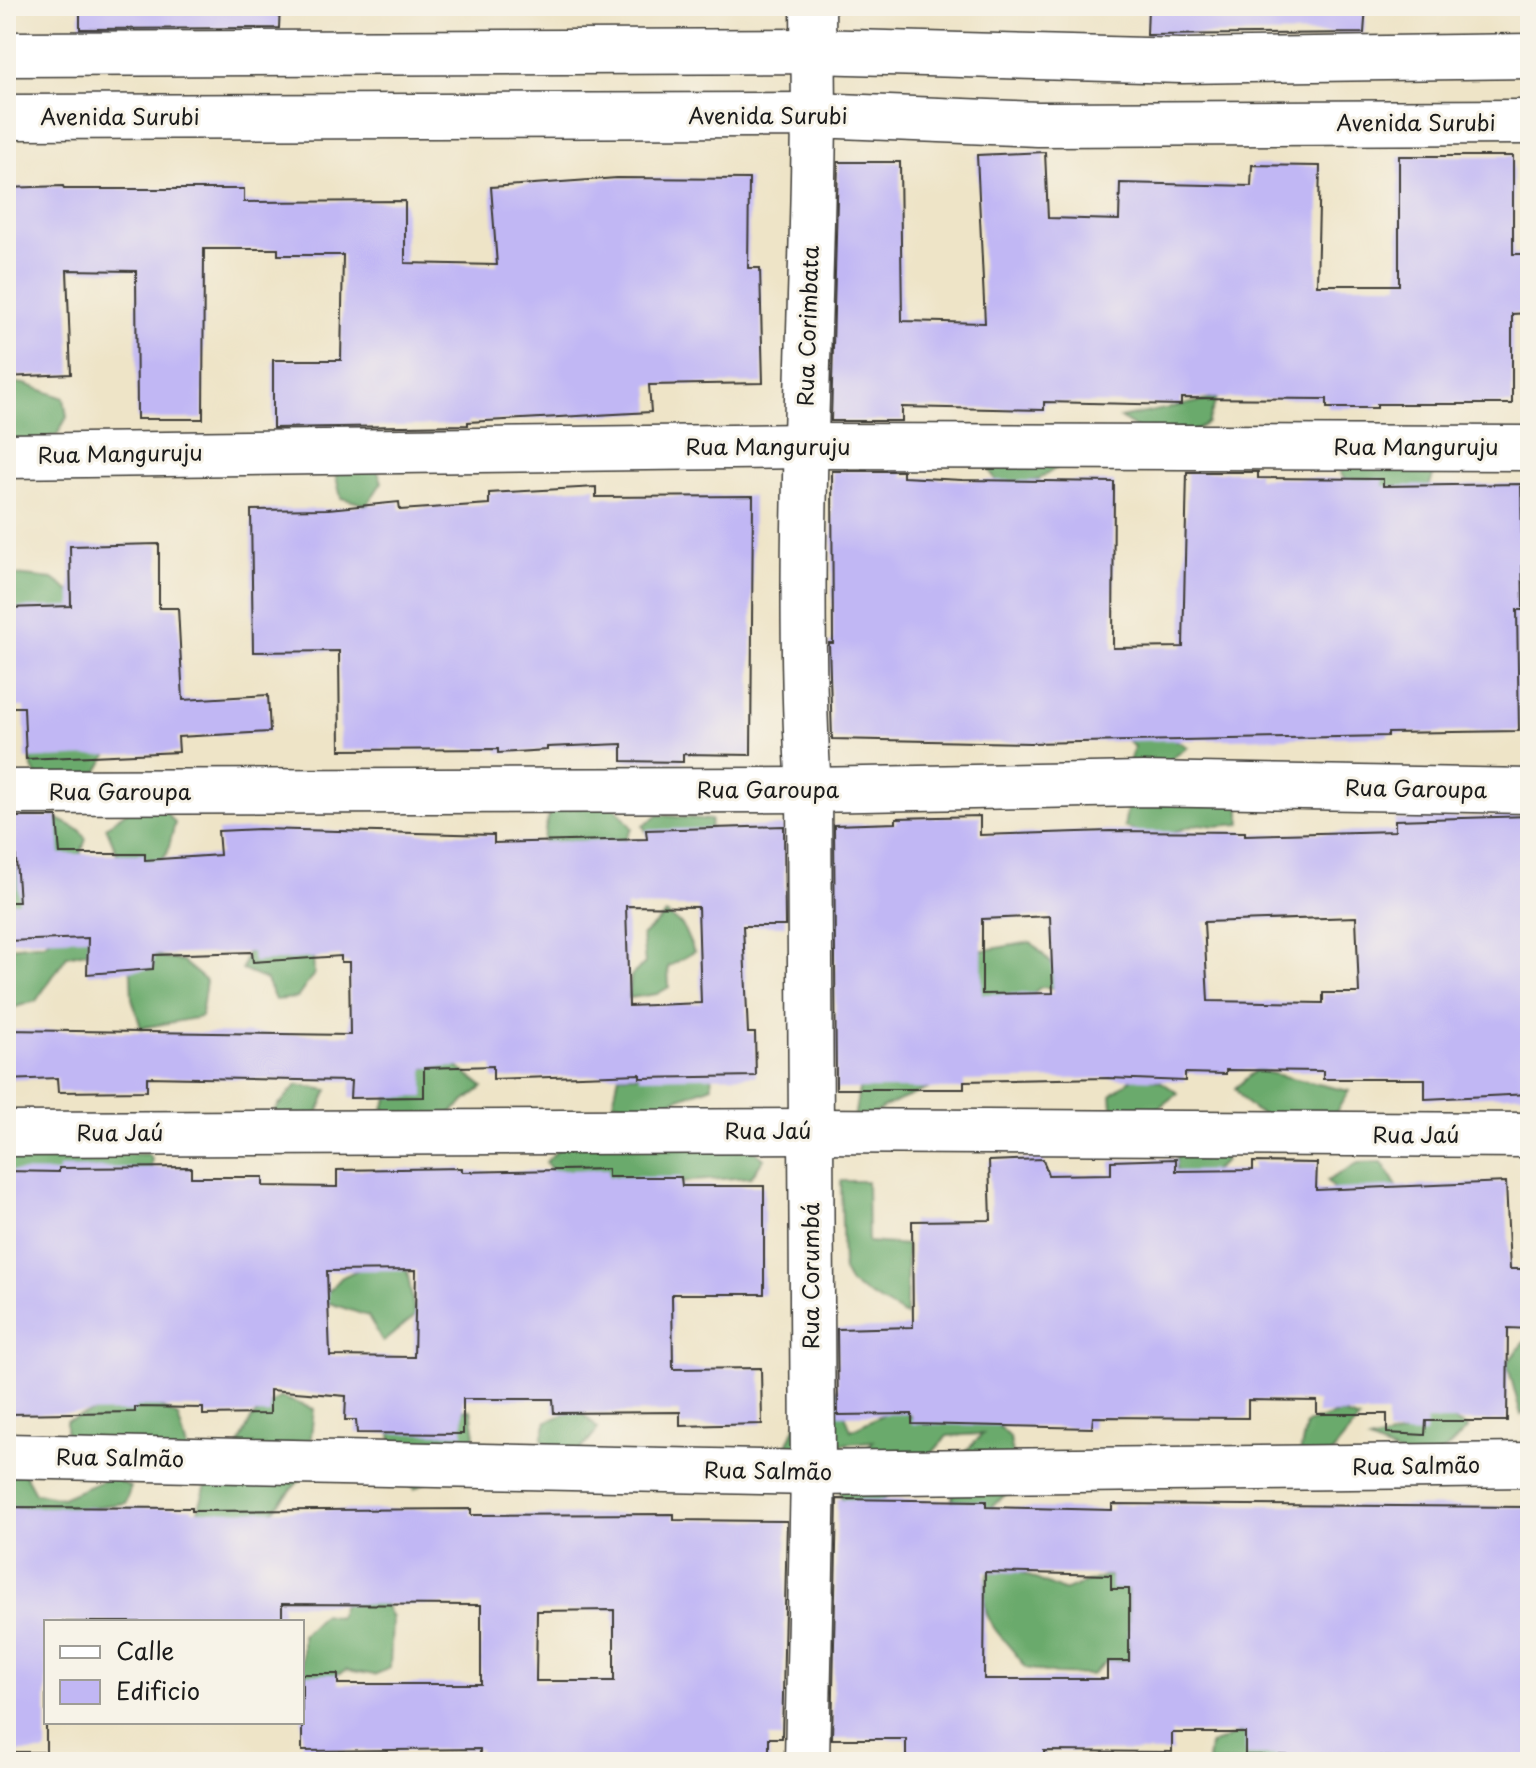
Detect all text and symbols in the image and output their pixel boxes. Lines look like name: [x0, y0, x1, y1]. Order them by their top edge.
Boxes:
street label: Avenida Surubi: [688, 98, 848, 131]
street label: Avenida Surubi: [40, 99, 200, 132]
street label: Avenida Surubi: [1336, 105, 1496, 138]
street label: Rua Corimbata: [787, 245, 826, 407]
street label: Rua Manguruju: [686, 429, 850, 462]
street label: Rua Manguruju: [1334, 429, 1498, 462]
street label: Rua Manguruju: [37, 435, 203, 470]
street label: Rua Garoupa: [1345, 770, 1488, 805]
street label: Rua Garoupa: [697, 772, 840, 805]
street label: Rua Garoupa: [49, 774, 192, 807]
street label: Rua Jaú: [725, 1113, 811, 1146]
street label: Rua Jaú: [77, 1115, 163, 1148]
street label: Rua Jaú: [1373, 1117, 1459, 1150]
street label: Rua Corumbá: [793, 1202, 826, 1349]
street label: Rua Salmão: [56, 1439, 184, 1474]
street label: Rua Salmão: [1352, 1447, 1480, 1482]
street label: Rua Salmão: [704, 1452, 832, 1487]
legend: [44, 1620, 304, 1724]
text: Calle: [116, 1632, 174, 1668]
text: Edificio: [116, 1672, 200, 1708]

